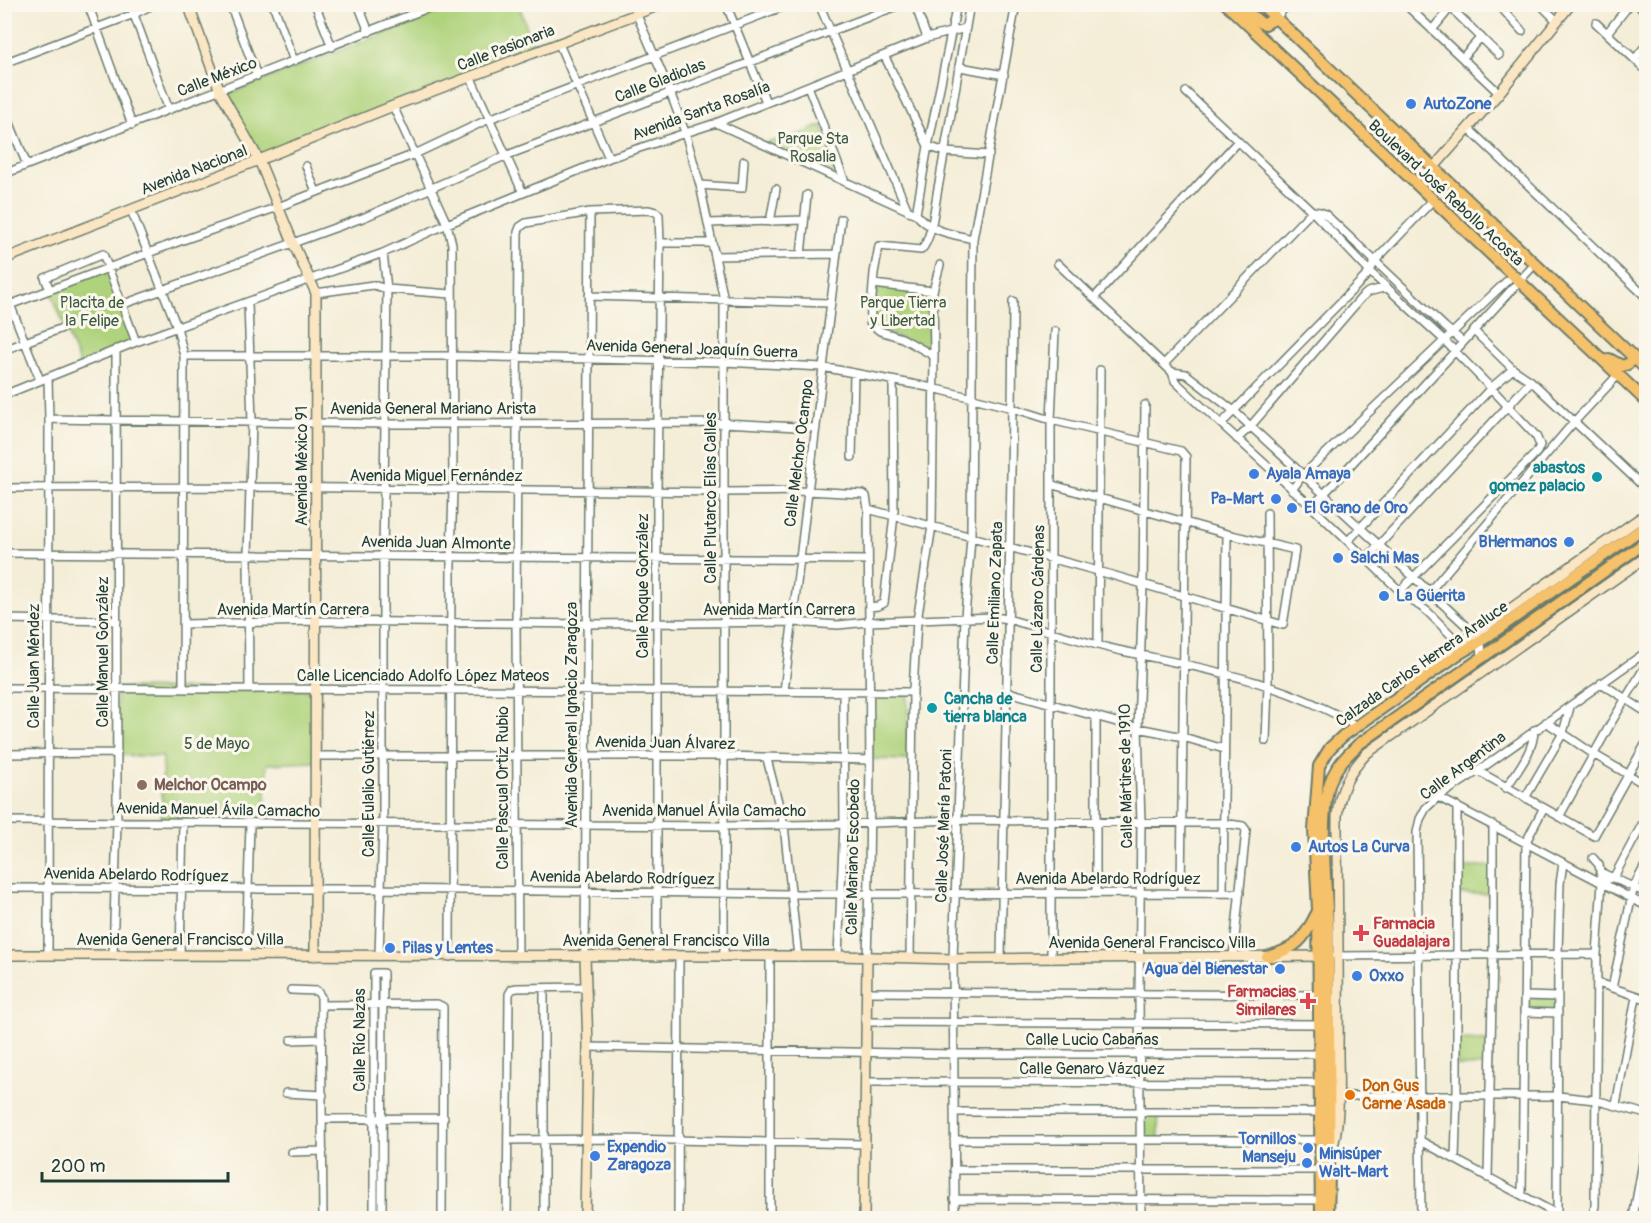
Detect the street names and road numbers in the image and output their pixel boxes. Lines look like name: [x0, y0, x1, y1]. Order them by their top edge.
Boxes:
street label: Calle Pasionaria: [454, 20, 558, 76]
street label: Calle México: [174, 52, 260, 101]
street label: Calle Gladiolas: [612, 55, 708, 107]
street label: Avenida Santa Rosalía: [629, 77, 773, 145]
street label: Boulevard José Rebollo Acosta: [1364, 116, 1528, 270]
street label: Avenida Nacional: [138, 140, 250, 200]
street label: Avenida General Joaquín Guerra: [586, 335, 798, 363]
street label: Calle Melchor Ocampo: [780, 377, 818, 528]
street label: Avenida General Mariano Arista: [330, 399, 536, 419]
street label: Avenida México 91: [292, 406, 312, 526]
street label: Calle Plutarco Elías Calles: [701, 412, 721, 584]
street label: Avenida Miguel Fernández: [349, 466, 523, 486]
street label: Calle Roque González: [633, 514, 653, 658]
street label: Calle Emiliano Zapata: [983, 521, 1007, 665]
street label: Calle Lázaro Cárdenas: [1027, 525, 1049, 673]
street label: Avenida Juan Almonte: [361, 532, 511, 554]
street label: Calle Manuel González: [93, 577, 113, 727]
street label: Calzada Carlos Herrera Araluce: [1332, 597, 1512, 731]
street label: Avenida Martín Carrera: [217, 600, 369, 620]
street label: Avenida Martín Carrera: [703, 600, 855, 620]
street label: Avenida General Ignacio Zaragoza: [562, 602, 582, 828]
street label: Calle Juan Méndez: [24, 604, 44, 728]
street label: Calle Licenciado Adolfo López Mateos: [297, 666, 549, 686]
street label: Calle Mártires de 1910: [1115, 703, 1137, 849]
street label: Calle Pascual Ortiz Rubio: [493, 706, 513, 870]
street label: Calle Eulalio Gutiérrez: [359, 711, 379, 857]
street label: Calle Argentina: [1416, 727, 1510, 805]
street label: Avenida Juan Álvarez: [594, 732, 736, 754]
street label: Calle José María Patoni: [931, 749, 957, 903]
street label: Calle Mariano Escobedo: [842, 778, 864, 935]
street label: Avenida Manuel Ávila Camacho: [116, 798, 321, 822]
street label: Avenida Manuel Ávila Camacho: [602, 801, 807, 821]
street label: Avenida Abelardo Rodríguez: [43, 863, 229, 887]
street label: Avenida Abelardo Rodríguez: [529, 866, 715, 890]
street label: Avenida Abelardo Rodríguez: [1015, 869, 1201, 889]
street label: Avenida General Francisco Villa: [76, 930, 284, 950]
street label: Avenida General Francisco Villa: [562, 931, 770, 951]
street label: Avenida General Francisco Villa: [1048, 933, 1256, 953]
street label: Calle Río Nazas: [350, 988, 370, 1092]
street label: Calle Lucio Cabañas: [1026, 1030, 1158, 1050]
street label: Calle Genaro Vázquez: [1019, 1059, 1165, 1079]

